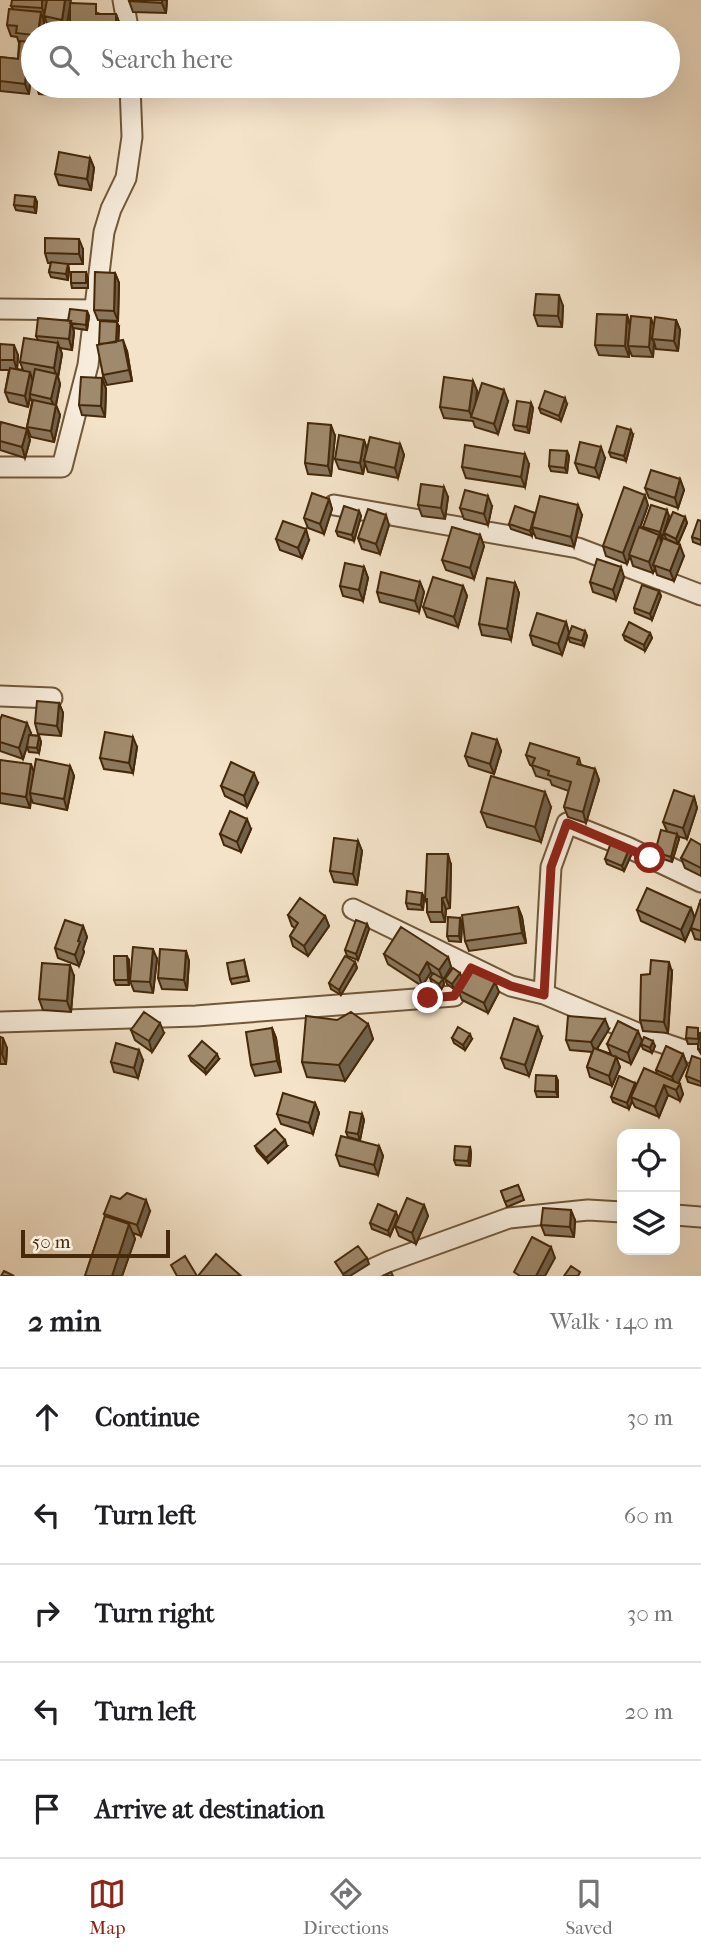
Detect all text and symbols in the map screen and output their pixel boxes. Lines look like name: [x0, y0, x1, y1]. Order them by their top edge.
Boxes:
search box: [21, 21, 680, 98]
icon: search: [45, 41, 83, 79]
text: Search here: [101, 44, 233, 75]
route start: [634, 842, 665, 873]
route end: [412, 982, 443, 1013]
map controls: [617, 1129, 680, 1255]
button: locate: [617, 1129, 680, 1192]
button: layers: [617, 1192, 680, 1255]
scale bar: [21, 1227, 170, 1259]
text: 50 m: [32, 1231, 71, 1253]
text: 2 min: [28, 1304, 101, 1339]
text: Walk · 140 m: [550, 1308, 673, 1335]
icon: ahead: [28, 1398, 66, 1436]
text: Continue: [95, 1402, 200, 1433]
text: 30 m: [627, 1404, 673, 1431]
icon: left: [28, 1496, 66, 1534]
text: Turn left: [95, 1500, 196, 1531]
text: 60 m: [624, 1502, 673, 1529]
icon: right: [28, 1594, 66, 1632]
text: Turn right: [95, 1598, 215, 1629]
text: 30 m: [627, 1600, 673, 1627]
icon: left: [28, 1692, 66, 1730]
text: Turn left: [95, 1696, 196, 1727]
text: 20 m: [624, 1698, 673, 1725]
icon: arrive: [28, 1790, 66, 1828]
text: Arrive at destination: [95, 1794, 325, 1825]
tab: Map: [88, 1875, 126, 1939]
tab: Directions: [303, 1875, 389, 1939]
tab: Saved: [565, 1875, 613, 1939]

